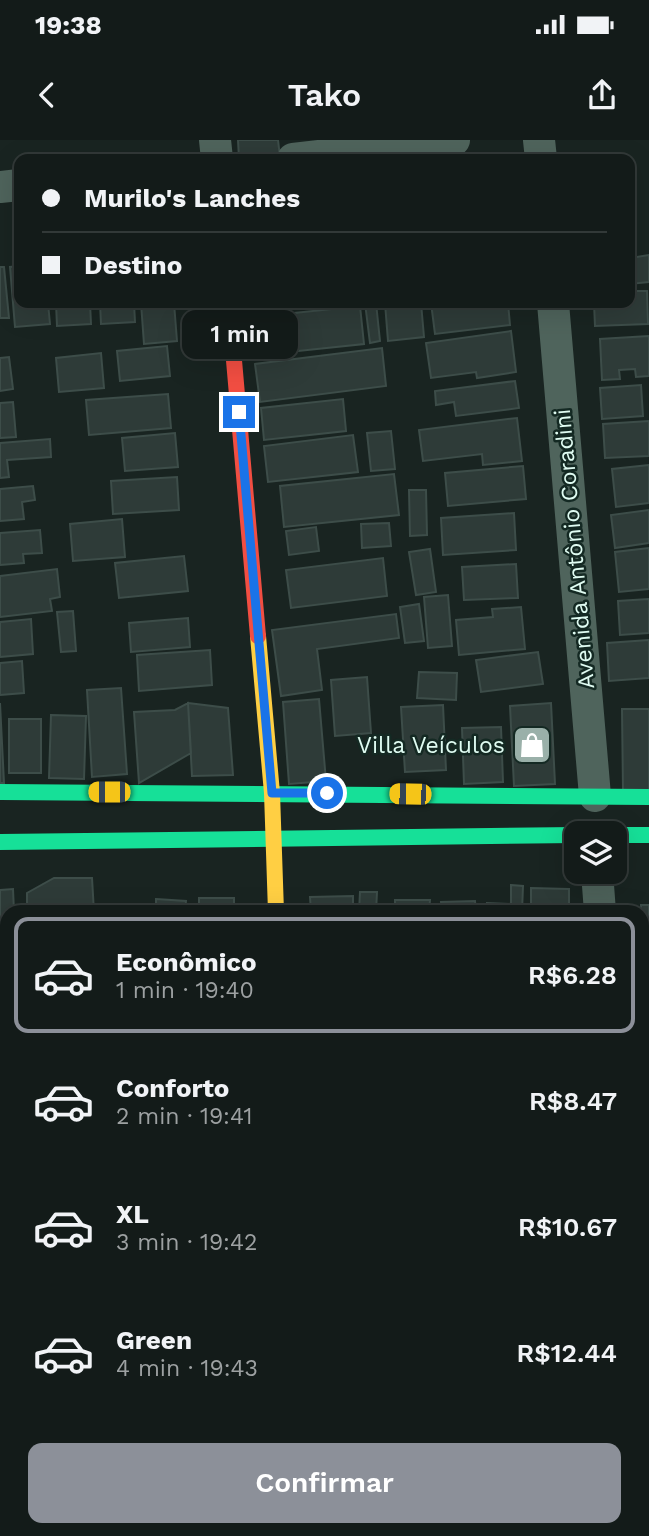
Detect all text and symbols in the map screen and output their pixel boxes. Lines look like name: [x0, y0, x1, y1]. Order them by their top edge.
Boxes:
text: 19:38: [35, 10, 102, 40]
icon: back: [28, 76, 66, 114]
text: Tako: [288, 76, 361, 114]
icon: share: [583, 76, 621, 114]
text: Murilo's Lanches: [84, 183, 300, 213]
text: Destino: [84, 250, 182, 280]
callout: 1 min: [181, 310, 297, 359]
text: 1 min: [210, 321, 270, 348]
route end: [223, 396, 255, 428]
street label: Avenida Antônio Coradini: [549, 408, 600, 690]
shop icon: Villa Veículos: [511, 724, 553, 766]
place label: Villa Veículos: [357, 732, 505, 759]
route start: [311, 777, 343, 809]
car: [89, 782, 131, 803]
car: [389, 783, 432, 805]
map controls: [564, 821, 627, 884]
button: layers: [564, 821, 627, 884]
icon: car: [32, 944, 95, 1007]
text: Econômico: [116, 947, 257, 977]
text: R$6.28: [528, 960, 617, 990]
text: 1 min · 19:40: [116, 977, 254, 1004]
icon: car: [32, 1070, 95, 1133]
text: Conforto: [116, 1073, 229, 1103]
text: R$8.47: [529, 1086, 617, 1116]
text: 2 min · 19:41: [116, 1103, 253, 1130]
icon: car: [32, 1196, 95, 1259]
text: XL: [116, 1199, 149, 1229]
text: R$10.67: [518, 1212, 617, 1242]
text: 3 min · 19:42: [116, 1229, 257, 1256]
icon: car: [32, 1322, 95, 1385]
text: Green: [116, 1325, 192, 1355]
text: R$12.44: [517, 1338, 617, 1368]
text: 4 min · 19:43: [116, 1355, 258, 1382]
button: Confirmar: [28, 1443, 621, 1523]

